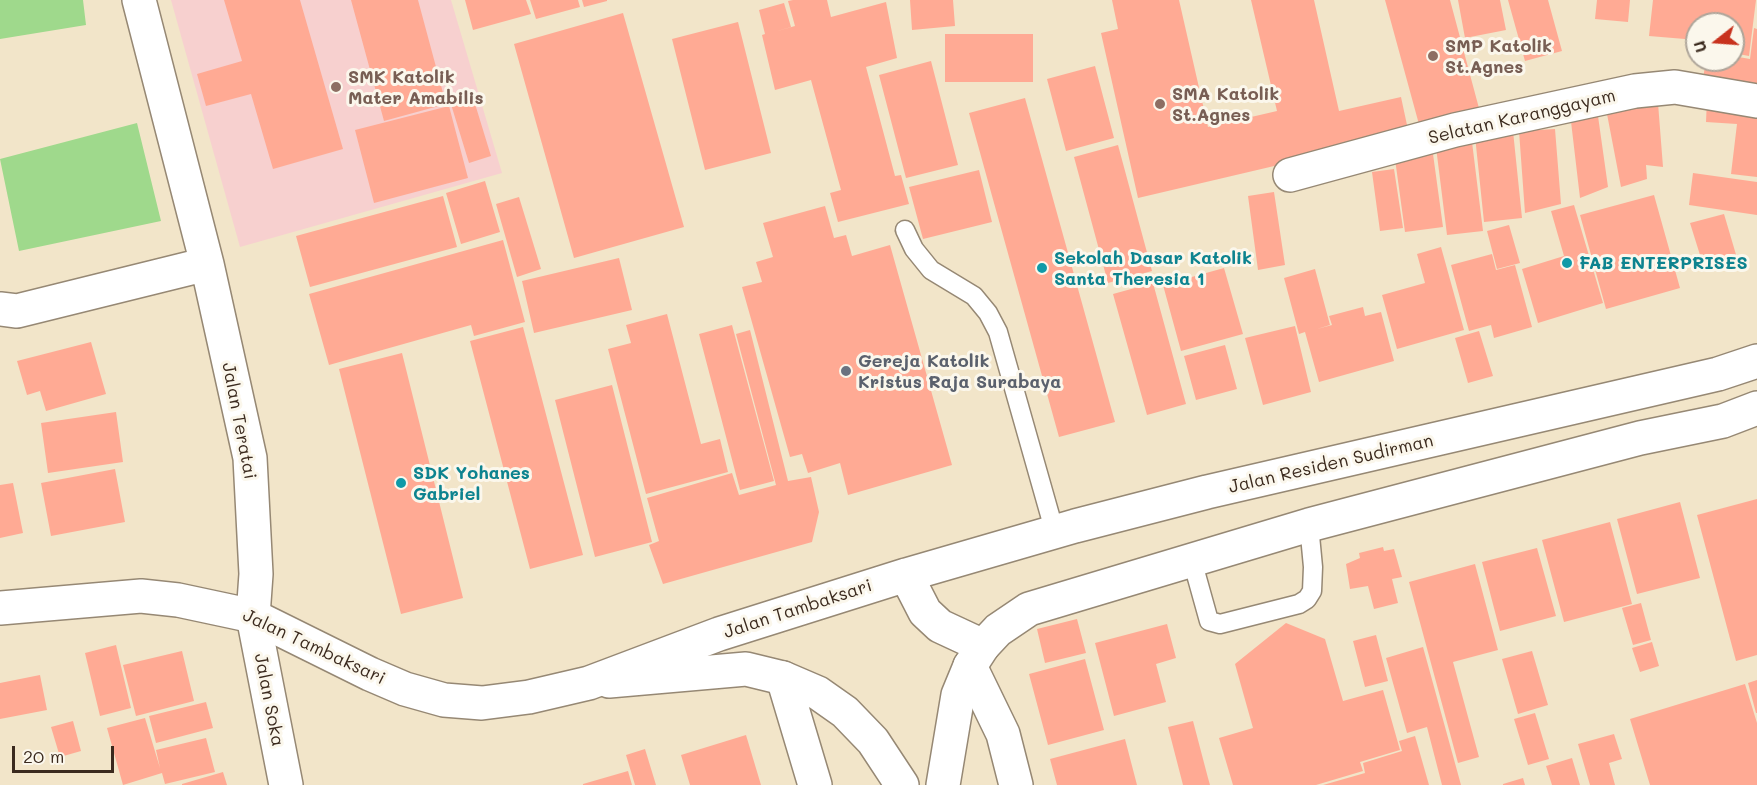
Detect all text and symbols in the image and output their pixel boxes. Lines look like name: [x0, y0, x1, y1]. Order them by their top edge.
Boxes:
north arrow: [1685, 12, 1745, 72]
place label: SMP Katolik St.Agnes: [1445, 35, 1552, 78]
text: U: [1688, 38, 1711, 55]
marker: SMP Katolik St.Agnes: [1426, 49, 1440, 63]
place label: SMK Katolik Mater Amabilis: [348, 66, 484, 109]
marker: SMK Katolik Mater Amabilis: [329, 80, 343, 94]
place label: SMA Katolik St.Agnes: [1172, 83, 1279, 125]
street label: Selatan Karanggayam: [1426, 85, 1618, 149]
marker: SMA Katolik St.Agnes: [1153, 97, 1167, 111]
place label: Sekolah Dasar Katolik Santa Theresia 1: [1054, 247, 1252, 290]
place label: FAB ENTERPRISES: [1579, 252, 1748, 274]
marker: FAB ENTERPRISES: [1560, 256, 1574, 270]
marker: Sekolah Dasar Katolik Santa Theresia 1: [1035, 261, 1049, 275]
place label: Gereja Katolik Kristus Raja Surabaya: [858, 350, 1061, 392]
street label: Jalan Teratai: [217, 361, 261, 481]
marker: Gereja Katolik Kristus Raja Surabaya: [839, 364, 853, 378]
street label: Jalan Residen Sudirman: [1227, 430, 1435, 498]
place label: SDK Yohanes Gabriel: [413, 462, 530, 504]
marker: SDK Yohanes Gabriel: [394, 476, 408, 490]
street label: Jalan Tambaksari: [721, 575, 875, 643]
street label: Jalan Tambaksari: [239, 604, 389, 690]
street label: Jalan Soka: [249, 652, 289, 748]
scale bar: [15, 734, 117, 772]
text: 20 m: [23, 744, 64, 768]

